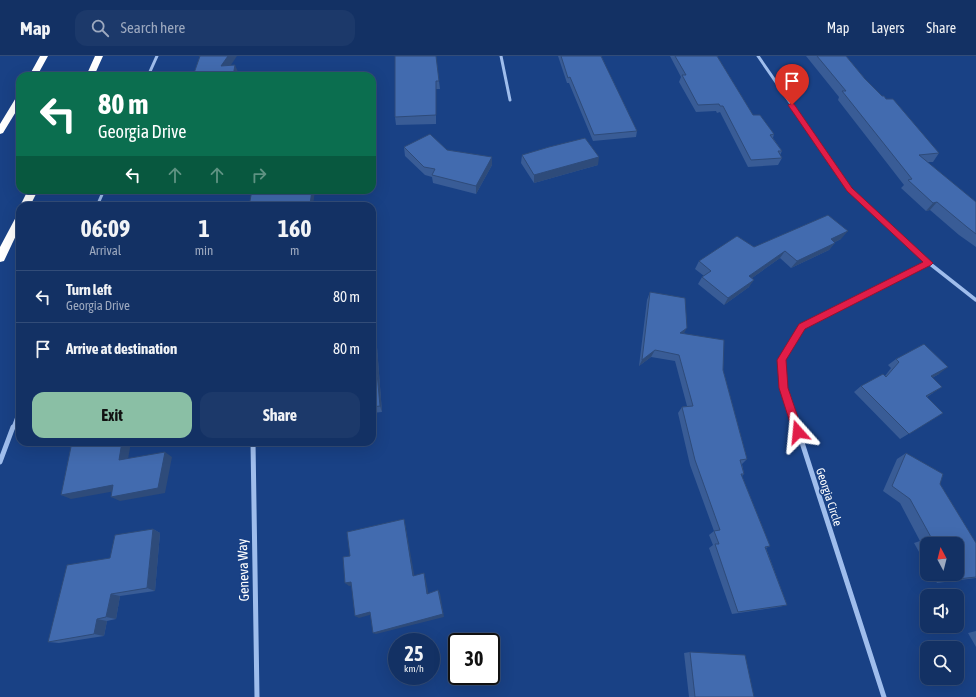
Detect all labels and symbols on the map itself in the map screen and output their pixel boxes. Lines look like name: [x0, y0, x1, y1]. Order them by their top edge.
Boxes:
pin: [775, 64, 809, 105]
position arrow: [777, 411, 819, 453]
street label: Georgia Circle: [813, 466, 845, 528]
north arrow: [920, 537, 964, 581]
street label: Geneva Way: [234, 538, 252, 602]
speed limit sign: 30: [448, 633, 500, 685]

